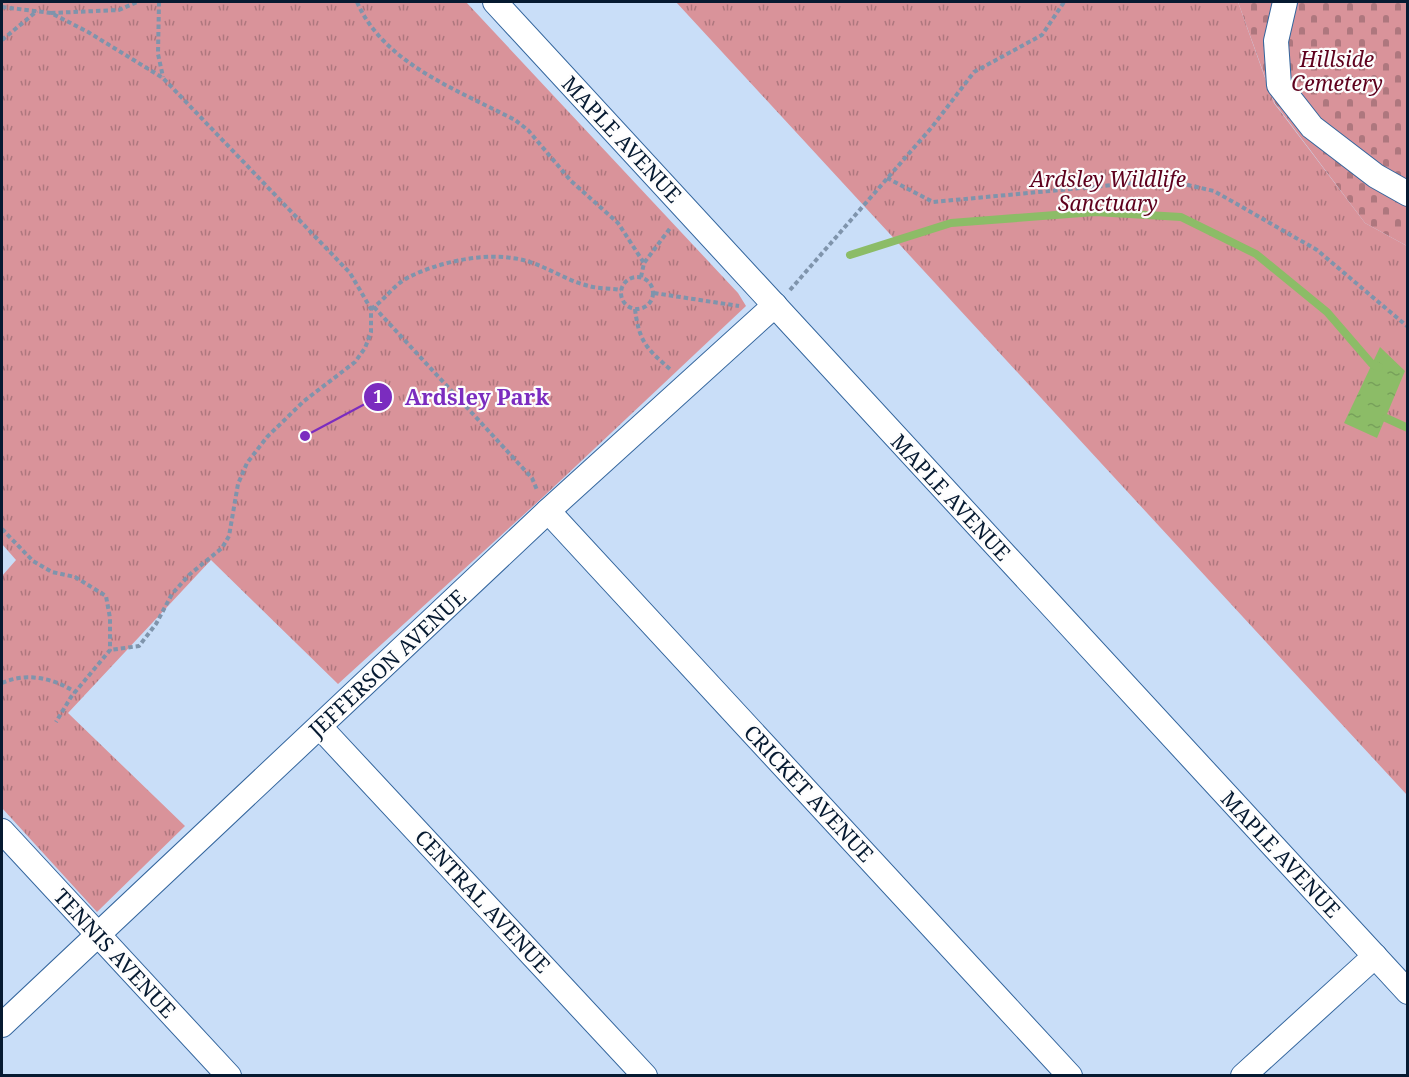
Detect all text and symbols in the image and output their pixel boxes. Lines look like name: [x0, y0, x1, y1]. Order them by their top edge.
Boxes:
park label: Hillside Cemetery: [1291, 45, 1383, 97]
street label: MAPLE AVENUE: [556, 70, 688, 208]
park label: Ardsley Wildlife Sanctuary: [1028, 165, 1186, 217]
callout: Ardsley Park: [363, 377, 561, 417]
text: Ardsley Park: [405, 381, 549, 411]
text: 1: [373, 384, 383, 408]
street label: MAPLE AVENUE: [885, 428, 1017, 566]
street label: JEFFERSON AVENUE: [302, 583, 472, 744]
street label: CRICKET AVENUE: [738, 718, 880, 868]
street label: MAPLE AVENUE: [1215, 785, 1347, 923]
street label: CENTRAL AVENUE: [409, 823, 557, 979]
street label: TENNIS AVENUE: [48, 882, 182, 1024]

